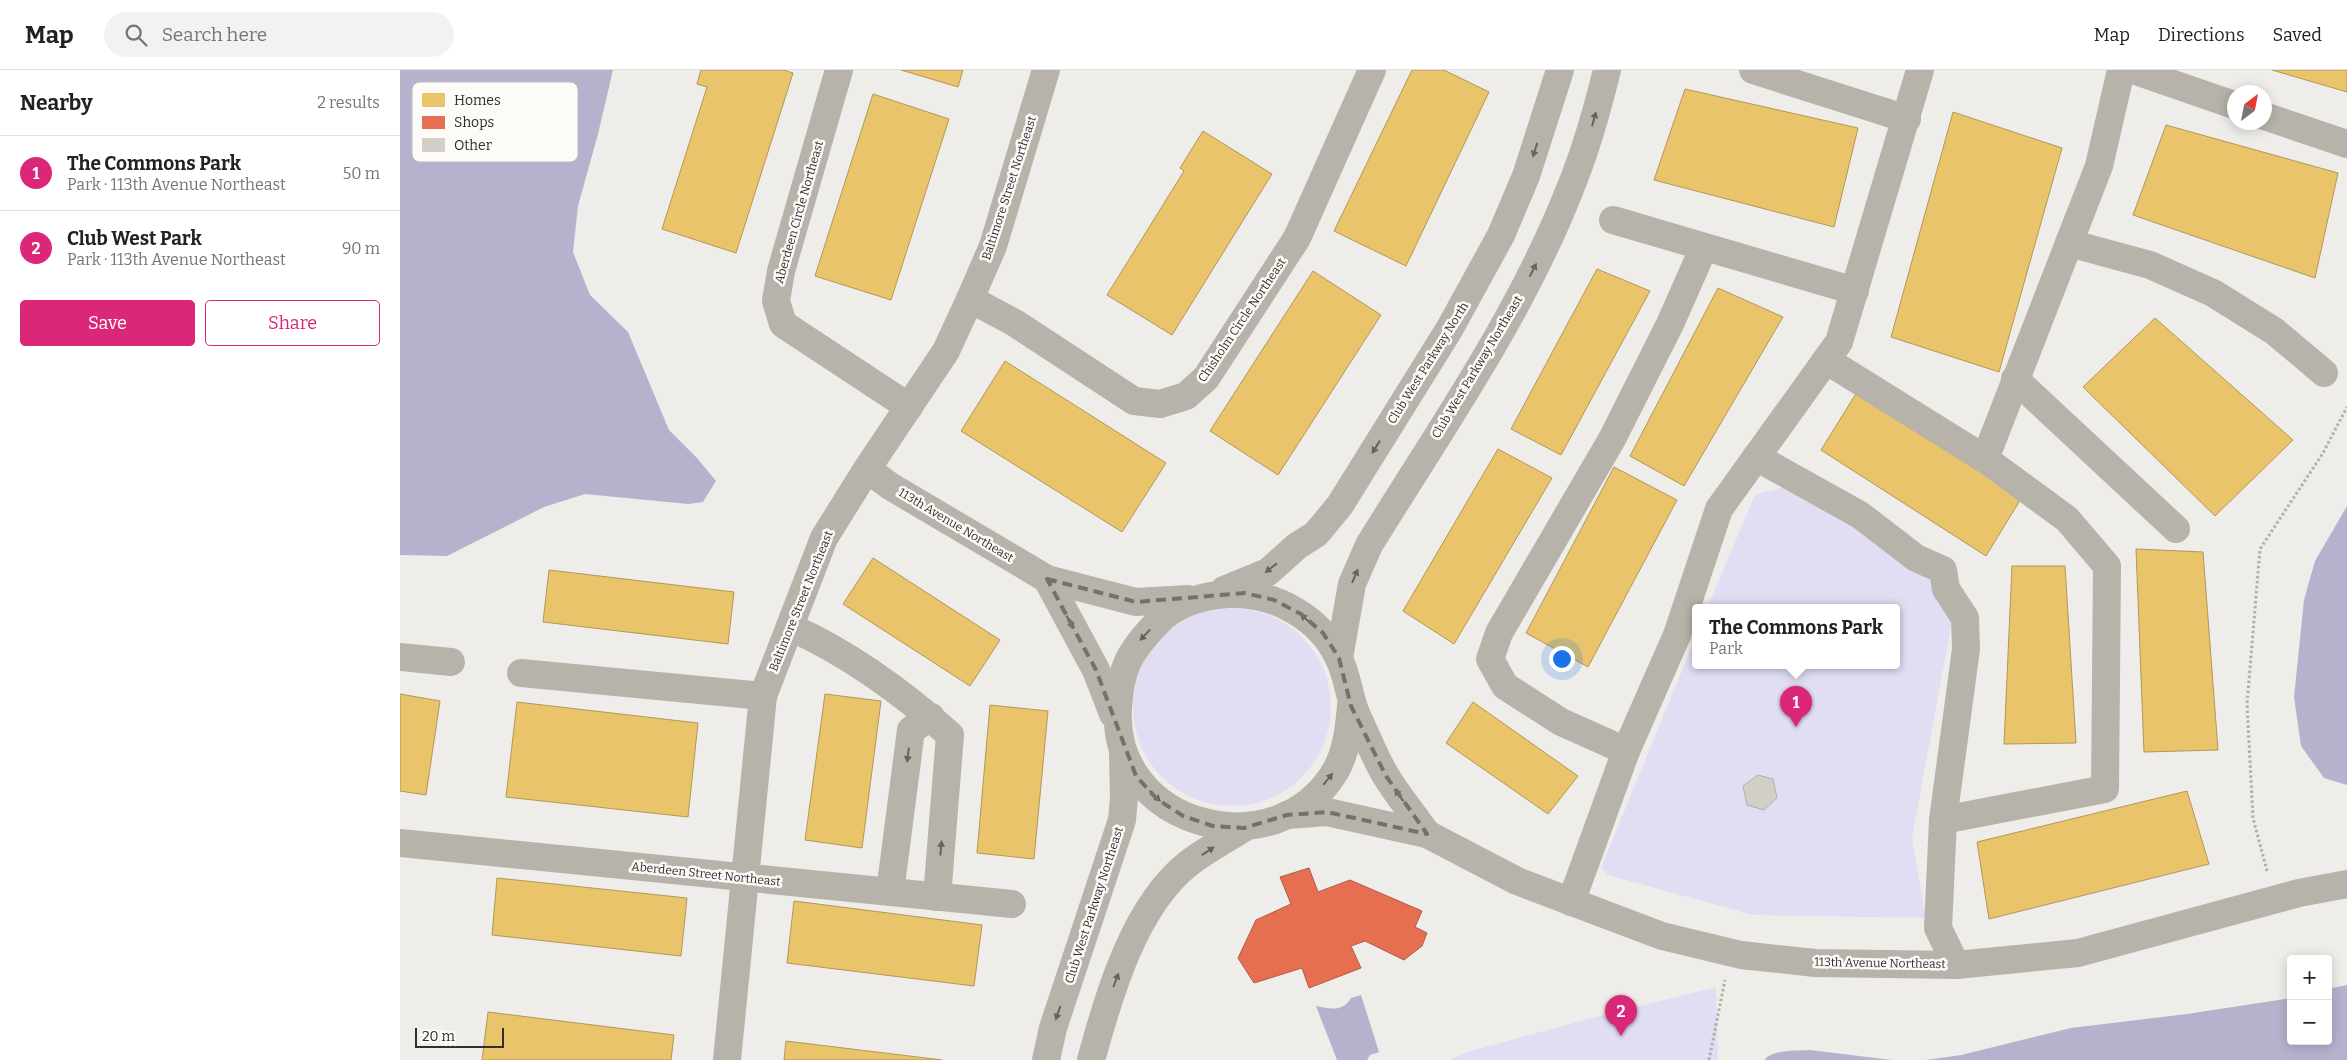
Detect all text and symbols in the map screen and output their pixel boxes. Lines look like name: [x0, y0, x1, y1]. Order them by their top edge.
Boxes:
search box: [104, 12, 454, 57]
text: Map: [25, 21, 74, 49]
icon: search: [122, 21, 150, 49]
text: Search here: [162, 23, 267, 46]
text: Map: [2094, 24, 2130, 46]
text: Directions: [2158, 24, 2245, 46]
text: Saved: [2273, 24, 2322, 46]
legend: [412, 82, 578, 162]
north arrow: [2227, 85, 2272, 130]
text: Nearby: [20, 90, 93, 116]
text: Homes: [454, 92, 501, 109]
text: 2 results: [317, 93, 380, 112]
one-way arrow: [1591, 112, 1599, 127]
text: Shops: [454, 114, 494, 131]
street label: Baltimore Street Northeast: [979, 114, 1039, 262]
text: Other: [454, 137, 492, 154]
street label: Aberdeen Circle Northeast: [772, 138, 826, 285]
one-way arrow: [1531, 143, 1539, 158]
text: The Commons Park: [67, 152, 241, 175]
text: 1: [33, 164, 39, 183]
text: 50 m: [343, 164, 380, 183]
text: Park · 113th Avenue Northeast: [67, 175, 286, 194]
text: Club West Park: [67, 227, 202, 250]
text: 2: [31, 239, 41, 258]
text: 90 m: [342, 239, 380, 258]
text: Park · 113th Avenue Northeast: [67, 250, 286, 269]
street label: Chisholm Circle Northeast: [1195, 255, 1289, 385]
one-way arrow: [1529, 262, 1537, 277]
street label: Club West Parkway Northeast: [1429, 293, 1526, 441]
street label: Club West Parkway North: [1385, 299, 1472, 426]
button: Save: [20, 300, 195, 346]
button: Share: [205, 300, 380, 346]
one-way arrow: [1371, 440, 1381, 453]
street label: 113th Avenue Northeast: [896, 485, 1017, 565]
street label: Baltimore Street Northeast: [766, 528, 836, 673]
one-way arrow: [1265, 563, 1278, 573]
one-way arrow: [1352, 569, 1360, 583]
popup: [1692, 604, 1900, 669]
one-way arrow: [1300, 613, 1313, 624]
one-way arrow: [1066, 614, 1074, 629]
text: The Commons Park: [1709, 616, 1883, 639]
one-way arrow: [1139, 629, 1151, 641]
text: Park: [1709, 639, 1743, 658]
your location: [1549, 646, 1575, 672]
pin: 1: [1780, 686, 1812, 727]
one-way arrow: [904, 748, 912, 764]
one-way arrow: [1323, 773, 1334, 786]
one-way arrow: [1394, 788, 1404, 801]
one-way arrow: [1149, 790, 1161, 802]
street label: Club West Parkway Northeast: [1062, 824, 1126, 985]
one-way arrow: [938, 840, 946, 856]
one-way arrow: [1202, 846, 1215, 855]
street label: Aberdeen Street Northeast: [631, 859, 782, 889]
street label: 113th Avenue Northeast: [1814, 955, 1947, 971]
map controls: [2287, 955, 2332, 1045]
button: +: [2287, 955, 2332, 1000]
one-way arrow: [1112, 972, 1120, 987]
pin: 2: [1605, 995, 1637, 1036]
button: −: [2287, 1000, 2332, 1045]
one-way arrow: [1054, 1006, 1061, 1021]
scale bar: [415, 1025, 504, 1048]
text: 20 m: [422, 1028, 455, 1045]

